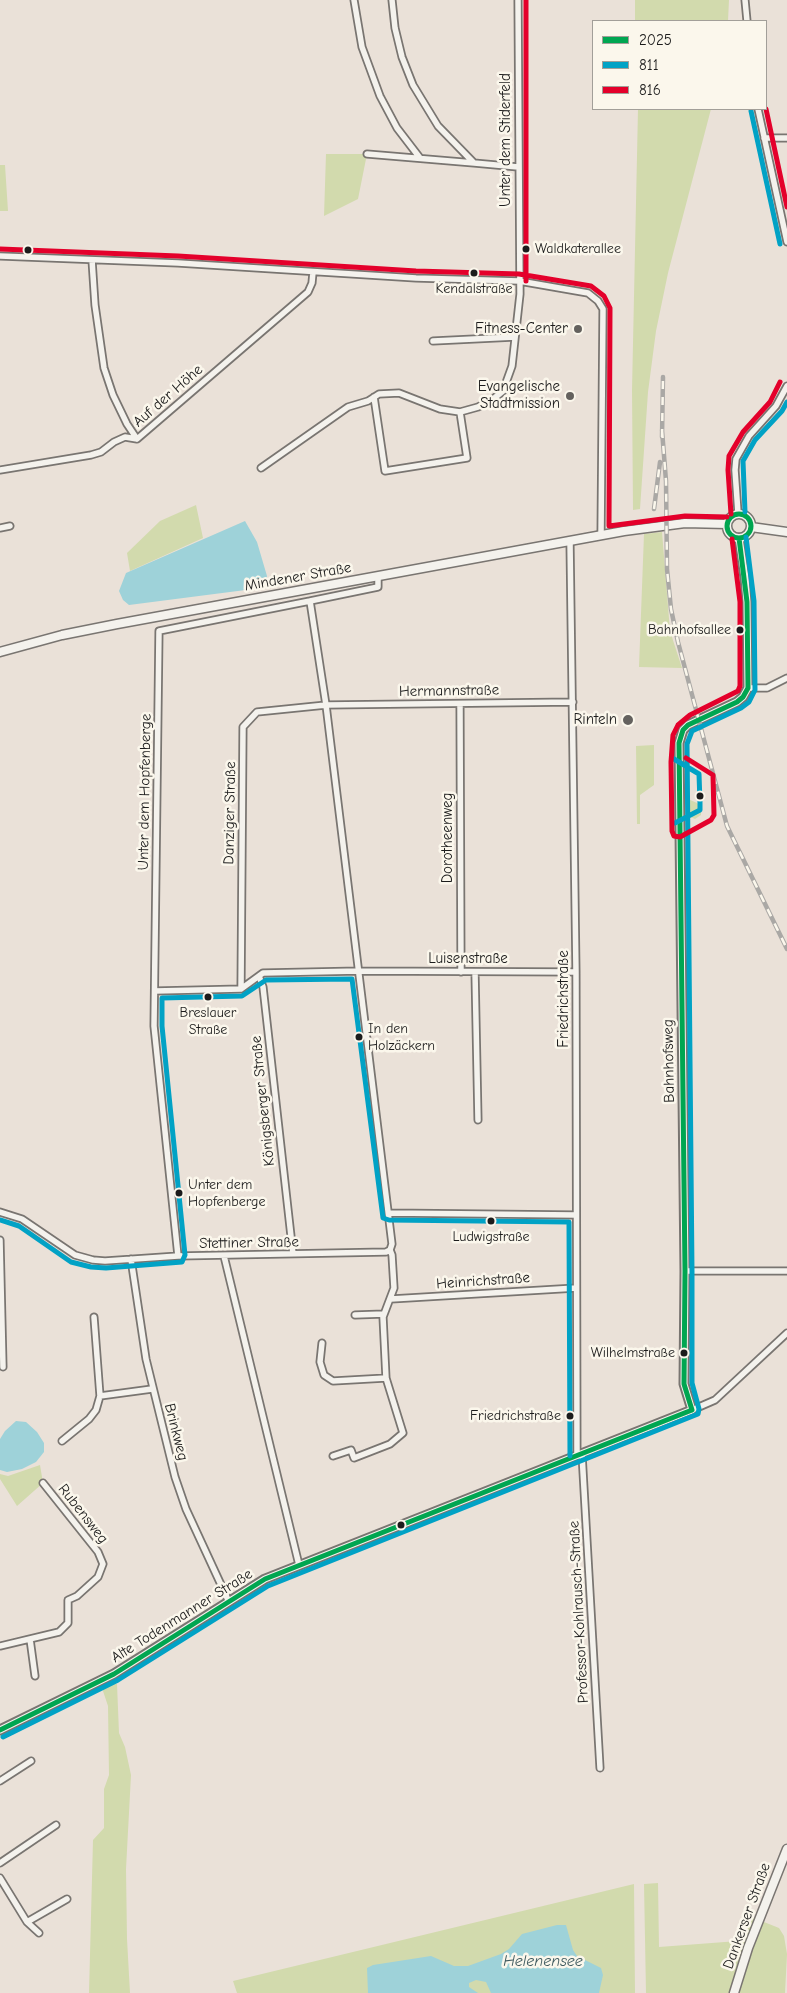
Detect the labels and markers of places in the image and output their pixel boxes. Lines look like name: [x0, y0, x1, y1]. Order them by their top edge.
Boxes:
place label: Waldkaterallee: [535, 241, 621, 257]
marker: Waldkaterallee: [521, 244, 531, 254]
unlabelled marker: [23, 245, 33, 255]
marker: Kendalstraße: [469, 268, 479, 278]
place label: Kendalstraße: [435, 281, 513, 297]
place label: Fitness-Center: [475, 320, 568, 338]
marker: Fitness-Center: [572, 323, 584, 335]
place label: Evangelische Stadtmission: [478, 378, 560, 413]
marker: Evangelische Stadtmission: [564, 390, 576, 402]
place label: Bahnhofsallee: [648, 622, 731, 638]
marker: Bahnhofsallee: [735, 625, 745, 635]
place label: Rinteln: [573, 711, 617, 729]
marker: Rinteln: [621, 713, 635, 727]
unlabelled marker: [695, 791, 705, 801]
marker: Breslauer Straße: [203, 992, 213, 1002]
place label: Breslauer Straße: [180, 1005, 236, 1038]
place label: In den Holzäckern: [368, 1021, 435, 1054]
marker: In den Holzäckern: [354, 1032, 364, 1042]
place label: Unter dem Hopfenberge: [188, 1177, 265, 1210]
marker: Unter dem Hopfenberge: [174, 1188, 184, 1198]
marker: Ludwigstraße: [486, 1216, 496, 1226]
place label: Ludwigstraße: [452, 1229, 530, 1245]
place label: Wilhelmstraße: [591, 1345, 675, 1361]
marker: Wilhelmstraße: [679, 1348, 689, 1358]
place label: Friedrichstraße: [470, 1408, 561, 1424]
marker: Friedrichstraße: [565, 1411, 575, 1421]
unlabelled marker: [396, 1520, 406, 1530]

